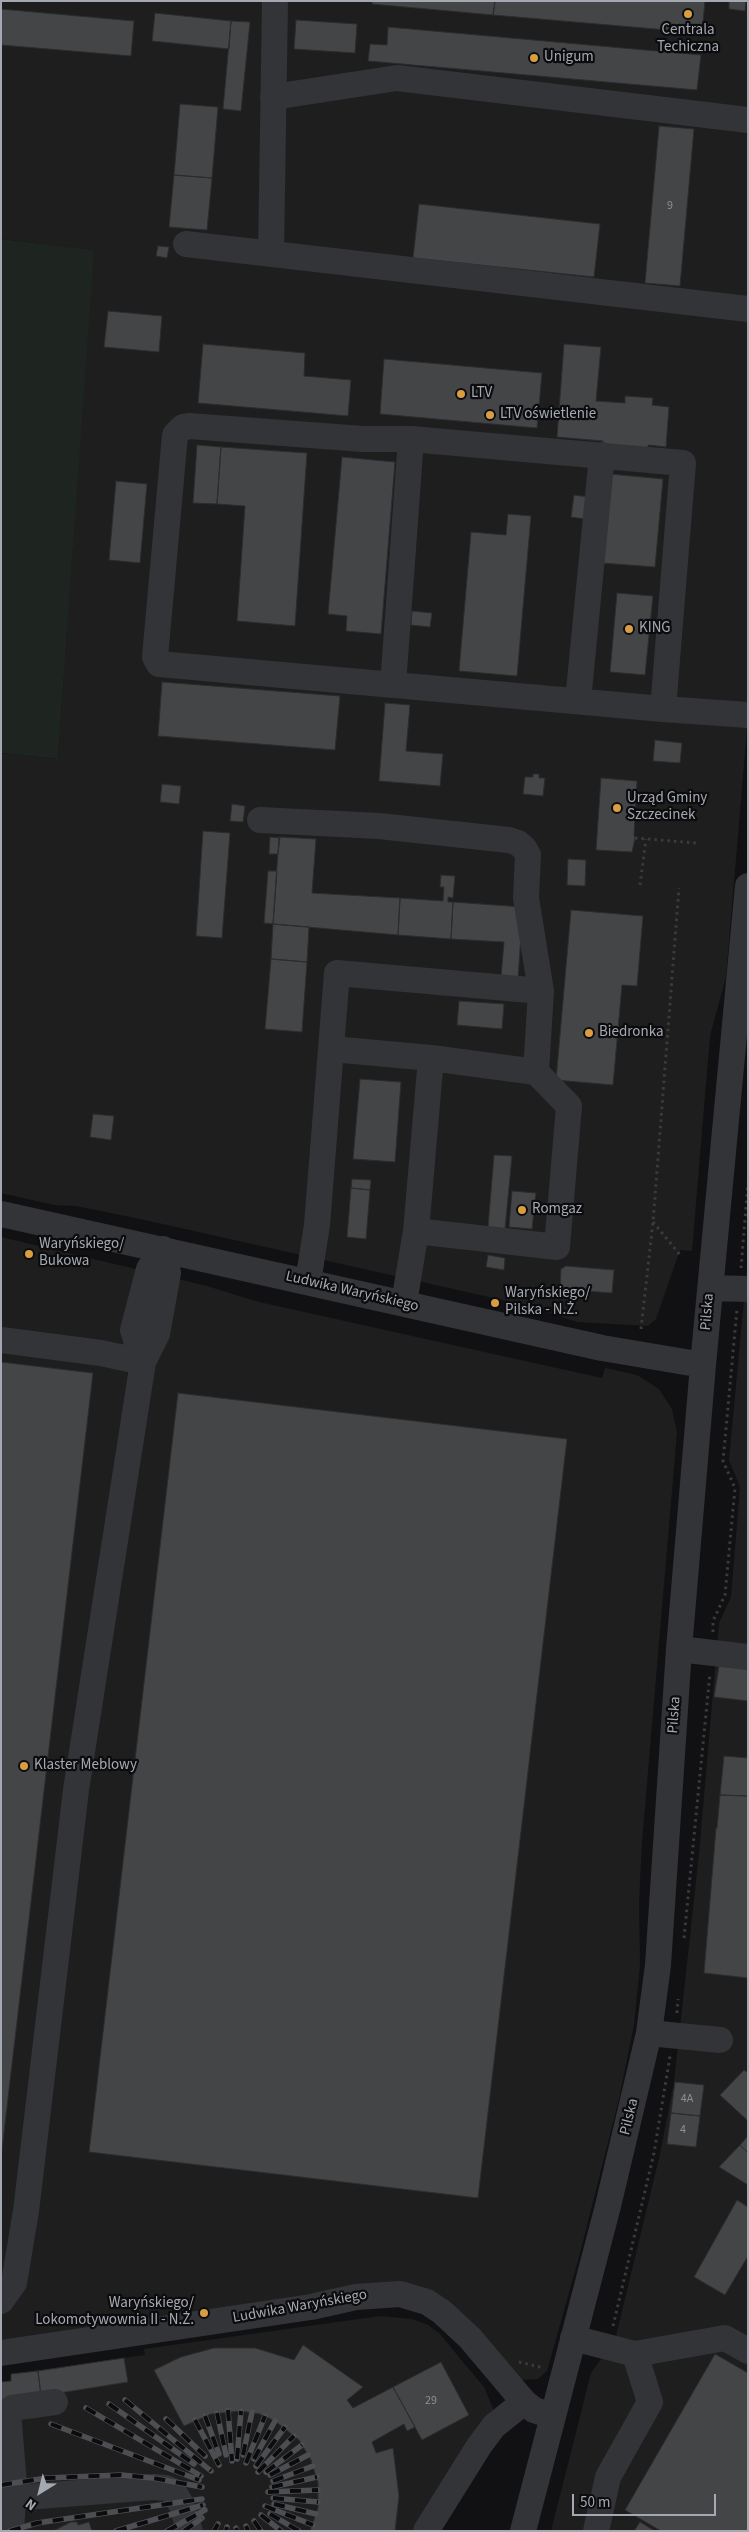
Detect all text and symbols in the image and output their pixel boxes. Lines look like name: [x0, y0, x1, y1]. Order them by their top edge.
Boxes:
marker: Centrala Techiczna: [682, 8, 694, 20]
place label: Centrala Techiczna: [657, 22, 719, 57]
place label: Unigum: [544, 49, 594, 67]
marker: Unigum: [528, 52, 540, 64]
house number: 9: [667, 199, 673, 213]
place label: LTV: [471, 385, 492, 403]
marker: LTV: [455, 388, 467, 400]
place label: LTV oświetlenie: [500, 406, 596, 424]
marker: LTV oświetlenie: [484, 409, 496, 421]
place label: KING: [639, 620, 671, 638]
marker: KING: [623, 623, 635, 635]
place label: Urząd Gminy Szczecinek: [627, 790, 707, 825]
marker: Urząd Gminy Szczecinek: [611, 802, 623, 814]
place label: Biedronka: [599, 1024, 663, 1042]
marker: Biedronka: [583, 1027, 595, 1039]
place label: Romgaz: [532, 1201, 582, 1219]
marker: Romgaz: [516, 1204, 528, 1216]
place label: Waryńskiego/ Bukowa: [39, 1236, 124, 1271]
marker: Waryńskiego/ Bukowa: [23, 1248, 35, 1260]
street label: Ludwika Waryńskiego: [284, 1268, 420, 1316]
place label: Waryńskiego/ Pilska - N.Ż.: [505, 1285, 590, 1320]
street label: Pilska: [697, 1293, 719, 1331]
marker: Waryńskiego/ Pilska - N.Ż.: [489, 1297, 501, 1309]
street label: Pilska: [665, 1696, 685, 1734]
place label: Klaster Meblowy: [34, 1757, 137, 1775]
marker: Klaster Meblowy: [18, 1760, 30, 1772]
house number: 4A: [681, 2092, 693, 2106]
street label: Pilska: [617, 2097, 643, 2137]
house number: 4: [680, 2123, 686, 2137]
street label: Ludwika Waryńskiego: [231, 2286, 369, 2328]
place label: Waryńskiego/ Lokomotywownia II - N.Ż.: [35, 2295, 194, 2330]
marker: Waryńskiego/ Lokomotywownia II - N.Ż.: [198, 2307, 210, 2319]
house number: 29: [425, 2394, 437, 2408]
north arrow: [15, 2467, 65, 2517]
scale bar: [574, 2484, 718, 2516]
text: 50 m: [580, 2492, 610, 2513]
text: N: [22, 2493, 41, 2515]

